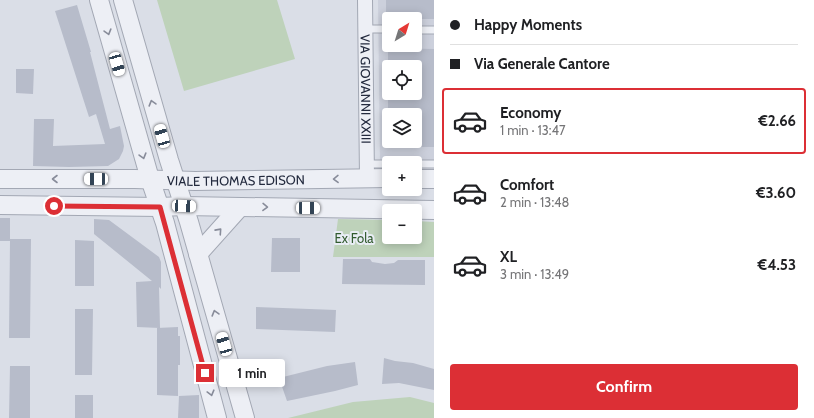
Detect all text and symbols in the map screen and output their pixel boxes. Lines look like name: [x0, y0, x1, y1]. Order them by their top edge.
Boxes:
north arrow: [382, 12, 422, 52]
map controls: [382, 12, 422, 244]
text: Happy Moments: [474, 16, 582, 34]
one-way arrow: [103, 28, 112, 35]
street label: VIA GIOVANNI XXIII: [357, 34, 375, 144]
car: [108, 51, 126, 77]
text: Via Generale Cantore: [474, 55, 610, 73]
button: locate: [382, 60, 422, 100]
one-way arrow: [149, 99, 157, 106]
icon: car: [452, 103, 488, 139]
text: Economy: [500, 104, 561, 122]
button: layers: [382, 108, 422, 148]
text: €2.66: [758, 112, 796, 130]
text: 1 min · 13:47: [500, 122, 566, 138]
car: [153, 123, 171, 149]
one-way arrow: [138, 152, 147, 159]
button: +: [382, 156, 422, 196]
street label: VIALE THOMAS EDISON: [167, 171, 305, 189]
car: [84, 173, 108, 185]
one-way arrow: [333, 174, 339, 183]
one-way arrow: [52, 175, 58, 183]
icon: car: [452, 175, 488, 211]
text: Comfort: [500, 176, 554, 194]
text: €3.60: [756, 184, 796, 202]
text: 2 min · 13:48: [500, 194, 569, 210]
route start: [45, 197, 63, 215]
car: [172, 199, 196, 213]
car: [296, 202, 320, 214]
one-way arrow: [262, 203, 268, 211]
button: −: [382, 204, 422, 244]
one-way arrow: [214, 228, 221, 235]
park label: Ex Fola: [335, 230, 374, 246]
icon: car: [452, 247, 488, 283]
text: XL: [500, 248, 517, 266]
text: €4.53: [758, 256, 796, 274]
text: 3 min · 13:49: [500, 266, 569, 282]
one-way arrow: [211, 310, 220, 317]
car: [215, 331, 233, 357]
callout: 1 min: [219, 359, 285, 387]
route end: [196, 364, 214, 382]
button: Confirm: [450, 364, 798, 410]
text: 1 min: [237, 365, 267, 381]
one-way arrow: [206, 390, 214, 396]

